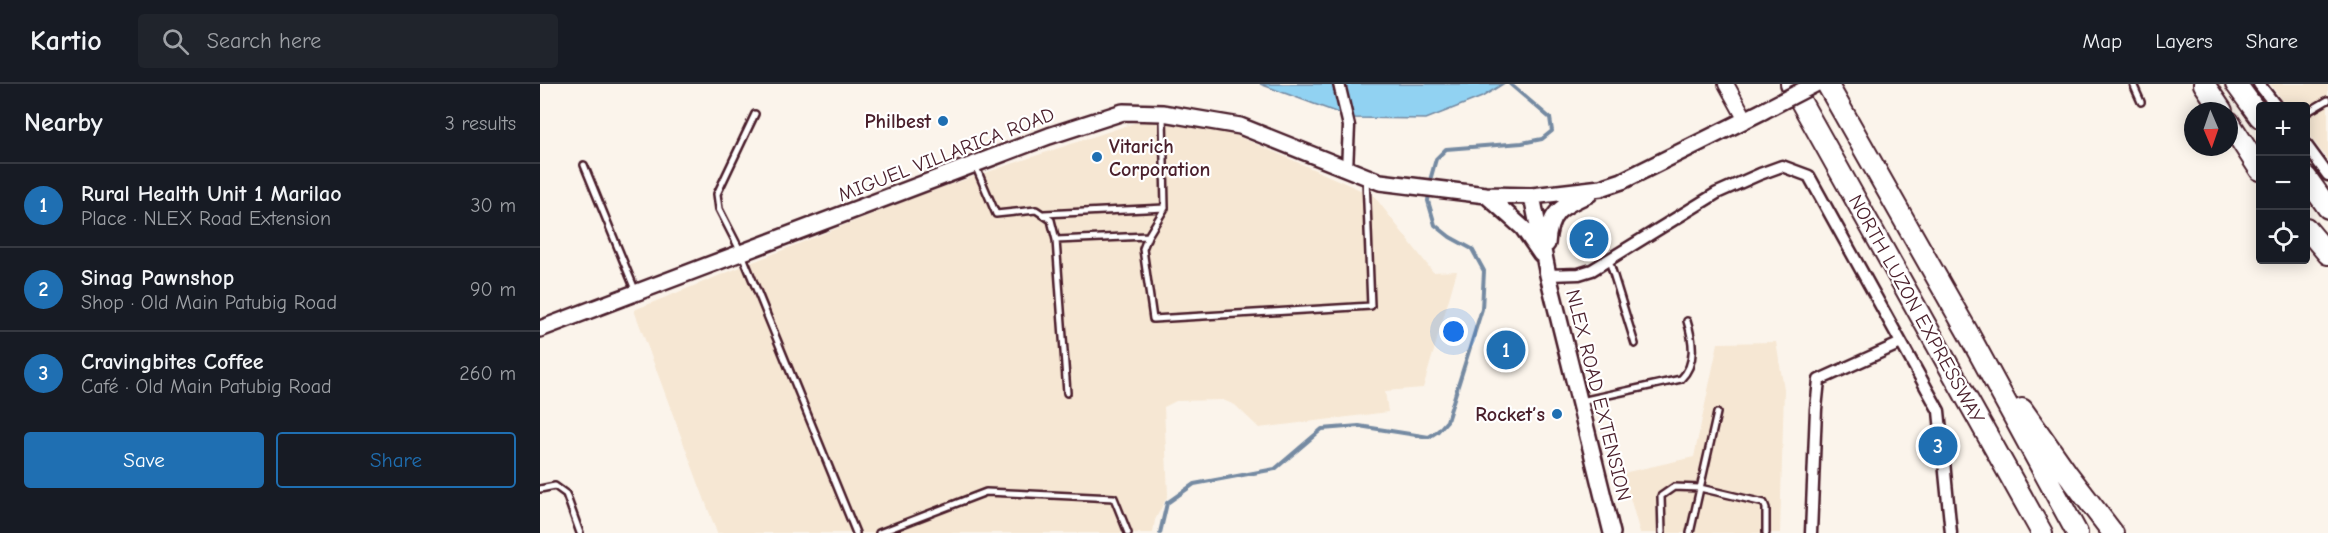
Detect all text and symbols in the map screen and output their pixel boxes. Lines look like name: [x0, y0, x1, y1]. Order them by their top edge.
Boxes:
search box: [138, 14, 558, 68]
text: Kartio: [30, 25, 102, 57]
icon: search: [159, 25, 192, 58]
text: Search here: [207, 28, 321, 54]
text: Map: [2083, 29, 2122, 53]
text: Layers: [2155, 29, 2213, 53]
text: Share: [2246, 29, 2298, 53]
north arrow: [2184, 102, 2238, 156]
map controls: [2256, 102, 2310, 264]
button: +: [2256, 102, 2310, 156]
street label: MIGUEL VILLARICA ROAD: [835, 103, 1058, 206]
text: Nearby: [24, 108, 103, 138]
place label: Philbest: [864, 110, 931, 133]
text: 3 results: [445, 112, 516, 135]
marker: Philbest: [936, 114, 950, 128]
place label: Vitarich Corporation: [1109, 135, 1210, 181]
marker: Vitarich Corporation: [1090, 150, 1104, 164]
button: −: [2256, 156, 2310, 210]
text: Rural Health Unit 1 Marilao: [81, 181, 342, 207]
street label: NORTH LUZON EXPRESSWAY: [1844, 191, 1989, 428]
text: 1: [40, 194, 47, 217]
text: 30 m: [470, 194, 516, 217]
text: Place · NLEX Road Extension: [81, 207, 331, 230]
button: locate: [2256, 210, 2310, 264]
pin: 2: [1570, 216, 1608, 262]
text: Sinag Pawnshop: [81, 265, 234, 291]
text: 2: [39, 278, 48, 301]
text: 90 m: [470, 278, 516, 301]
street label: NLEX ROAD EXTENSION: [1561, 287, 1636, 503]
text: Shop · Old Main Patubig Road: [81, 291, 337, 314]
your location: [1439, 317, 1468, 346]
pin: 1: [1486, 328, 1526, 372]
text: Cravingbites Coffee: [81, 349, 264, 375]
text: 3: [39, 362, 48, 385]
text: 260 m: [459, 362, 516, 385]
text: Café · Old Main Patubig Road: [81, 375, 332, 398]
place label: Rocket’s: [1475, 403, 1545, 426]
marker: Rocket’s: [1550, 407, 1564, 421]
pin: 3: [1918, 424, 1958, 469]
button: Save: [24, 432, 264, 488]
button: Share: [276, 432, 516, 488]

